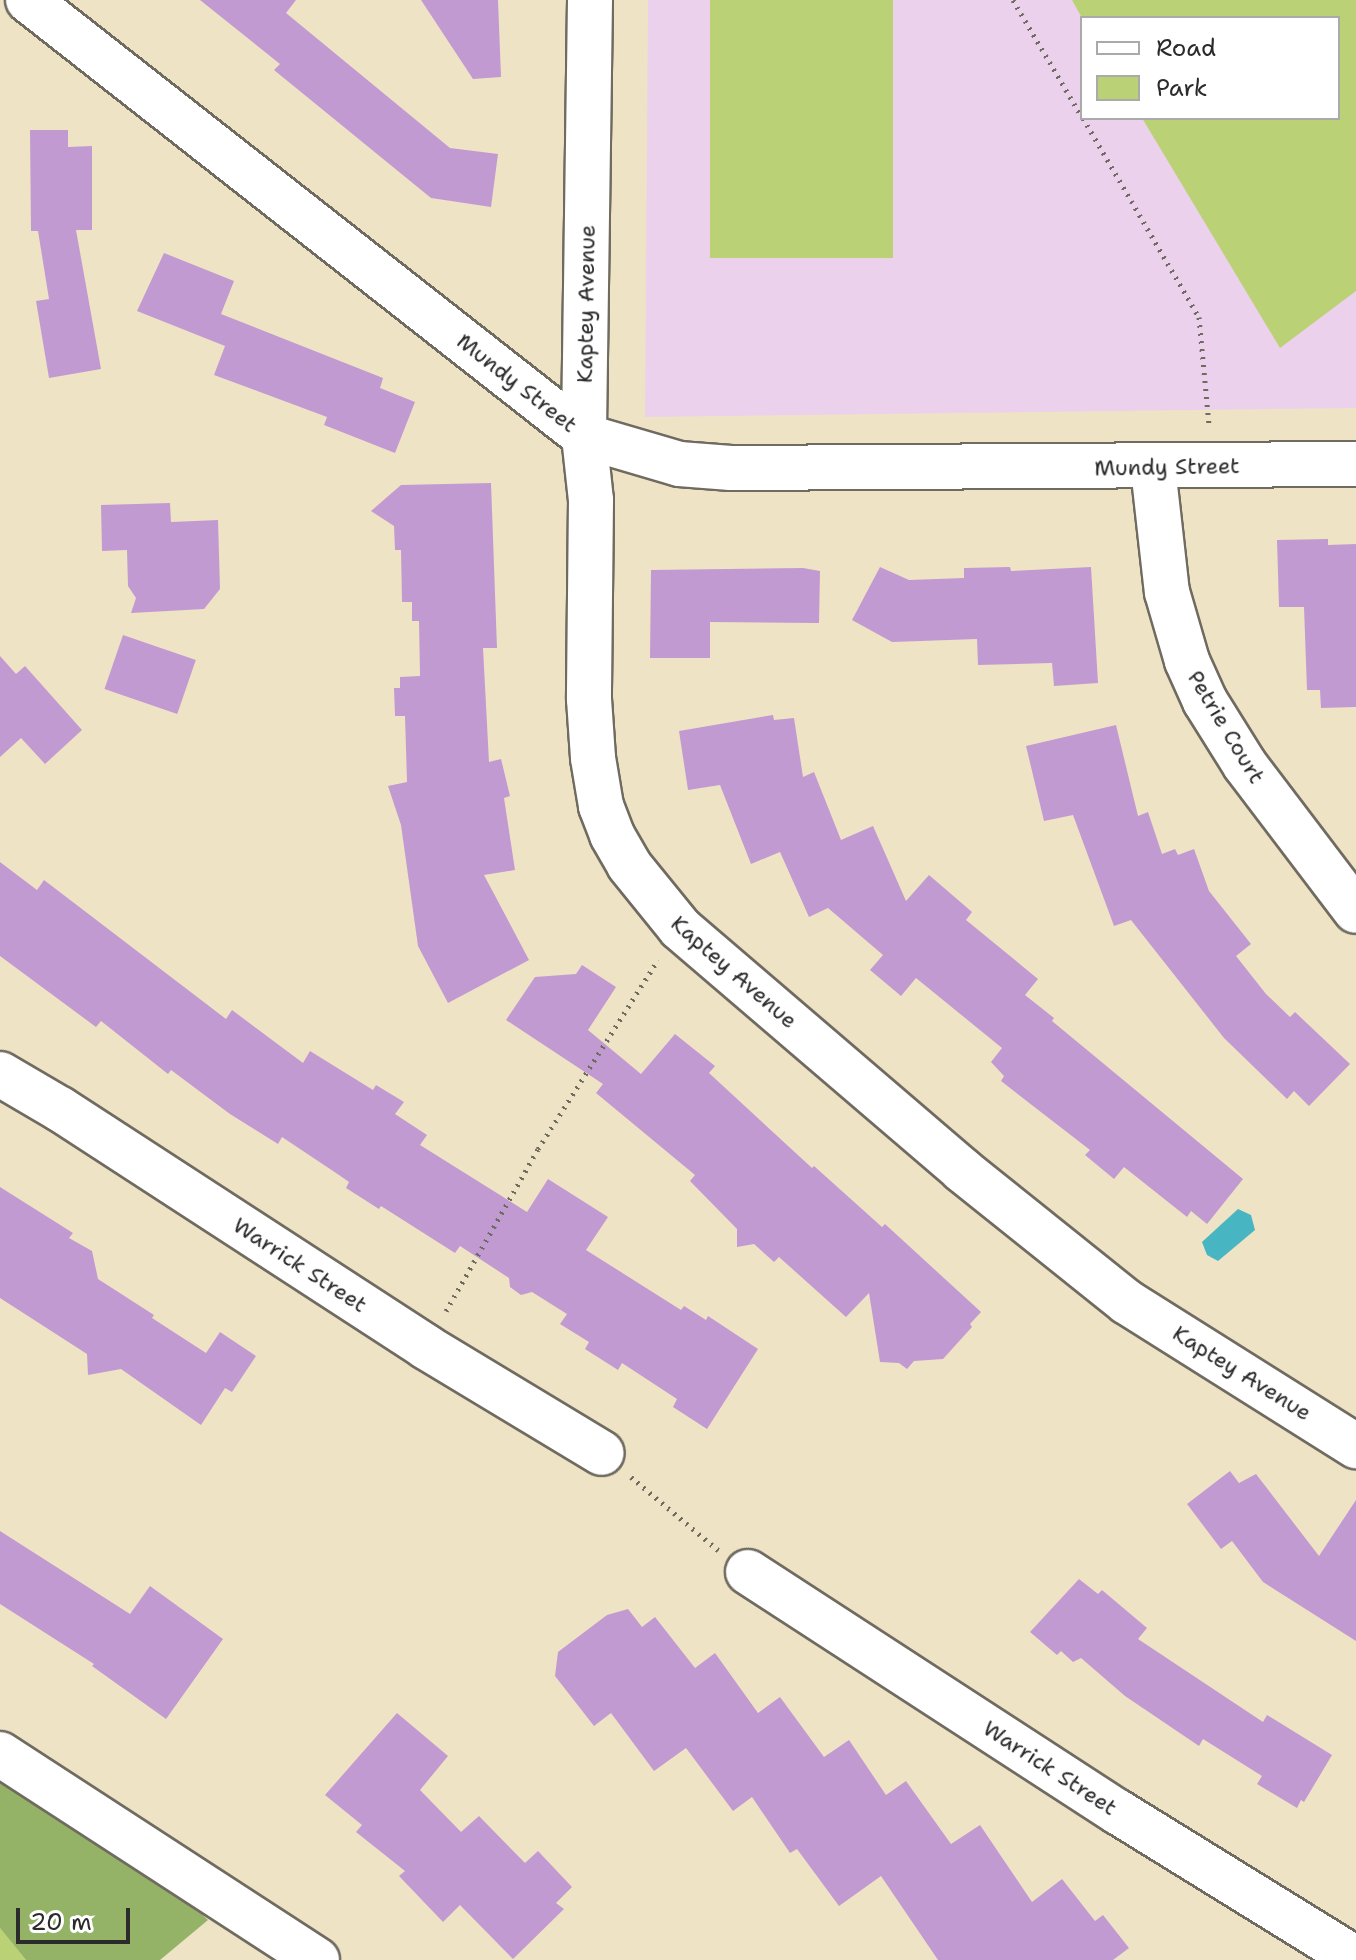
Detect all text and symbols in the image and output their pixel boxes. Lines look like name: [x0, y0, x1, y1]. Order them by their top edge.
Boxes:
legend: [1080, 16, 1340, 120]
text: Road: [1156, 32, 1216, 64]
text: Park: [1156, 72, 1208, 104]
street label: Kaptey Avenue: [571, 225, 601, 383]
street label: Mundy Street: [452, 328, 582, 438]
street label: Mundy Street: [1094, 453, 1240, 481]
street label: Petrie Court: [1182, 666, 1270, 788]
street label: Kaptey Avenue: [666, 910, 802, 1034]
street label: Warrick Street: [228, 1212, 372, 1318]
street label: Kaptey Avenue: [1168, 1320, 1316, 1426]
street label: Warrick Street: [978, 1715, 1122, 1821]
scale bar: [20, 1892, 134, 1942]
text: 20 m: [30, 1906, 92, 1938]

